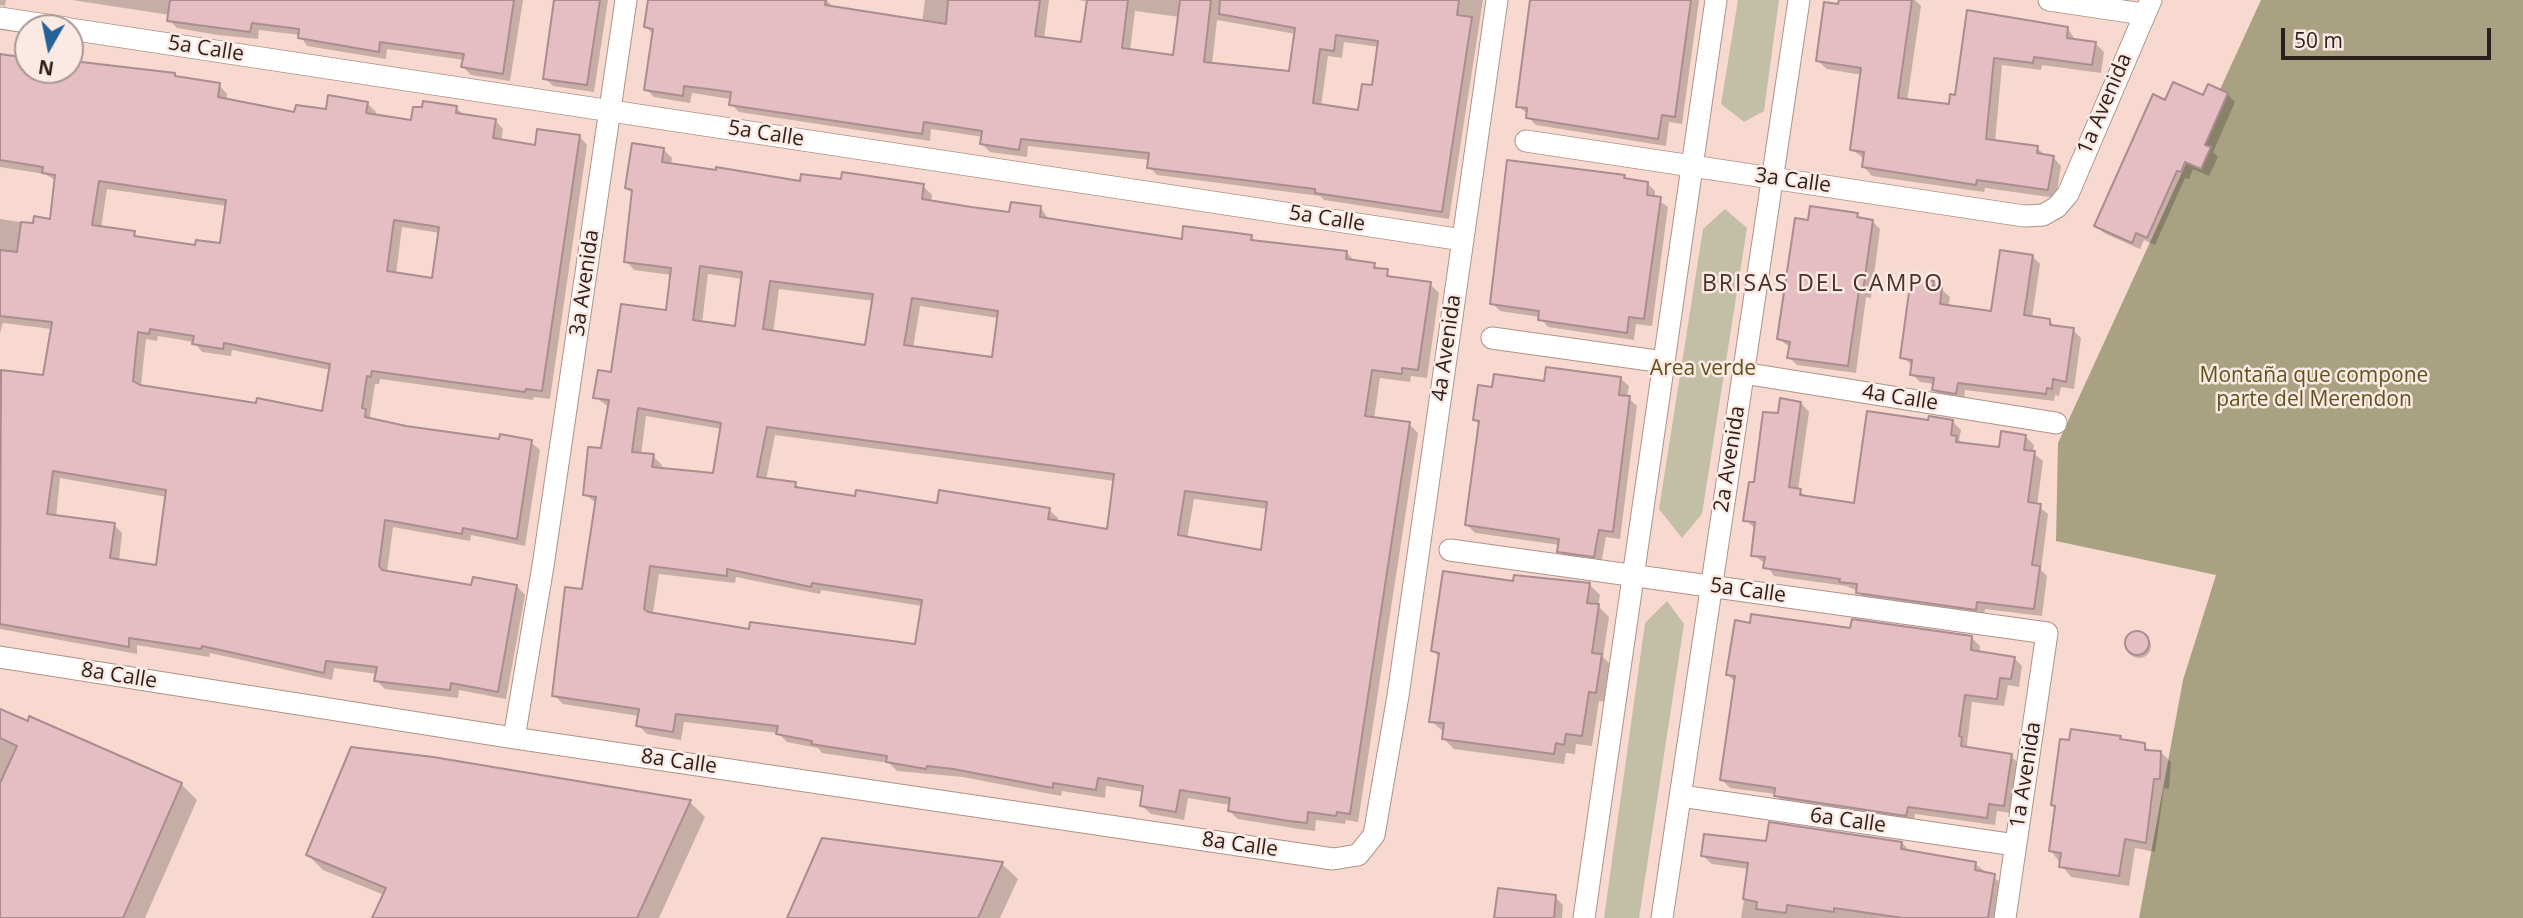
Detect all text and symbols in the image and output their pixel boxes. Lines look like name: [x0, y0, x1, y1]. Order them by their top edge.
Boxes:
north arrow: [14, 14, 84, 84]
scale bar: [2285, 14, 2495, 58]
text: 50 m: [2294, 26, 2343, 54]
street label: 5a Calle: [166, 31, 246, 67]
street label: 1a Avenida: [2072, 50, 2138, 158]
text: N: [36, 54, 56, 82]
street label: 5a Calle: [726, 116, 806, 152]
street label: 3a Calle: [1753, 163, 1833, 199]
street label: 5a Calle: [1287, 201, 1367, 237]
street label: 3a Avenida: [565, 228, 605, 338]
district label: BRISAS DEL CAMPO: [1704, 270, 1942, 298]
street label: 4a Avenida: [1427, 293, 1467, 403]
park label: Area verde: [1650, 356, 1756, 382]
park label: Montaña que compone parte del Merendon: [2200, 363, 2428, 413]
street label: 4a Calle: [1860, 380, 1940, 416]
street label: 2a Avenida: [1709, 404, 1751, 514]
street label: 5a Calle: [1708, 573, 1788, 609]
street label: 8a Calle: [79, 658, 159, 694]
street label: 1a Avenida: [2005, 720, 2047, 830]
street label: 8a Calle: [639, 744, 719, 780]
street label: 6a Calle: [1808, 803, 1888, 839]
street label: 8a Calle: [1200, 827, 1280, 863]

